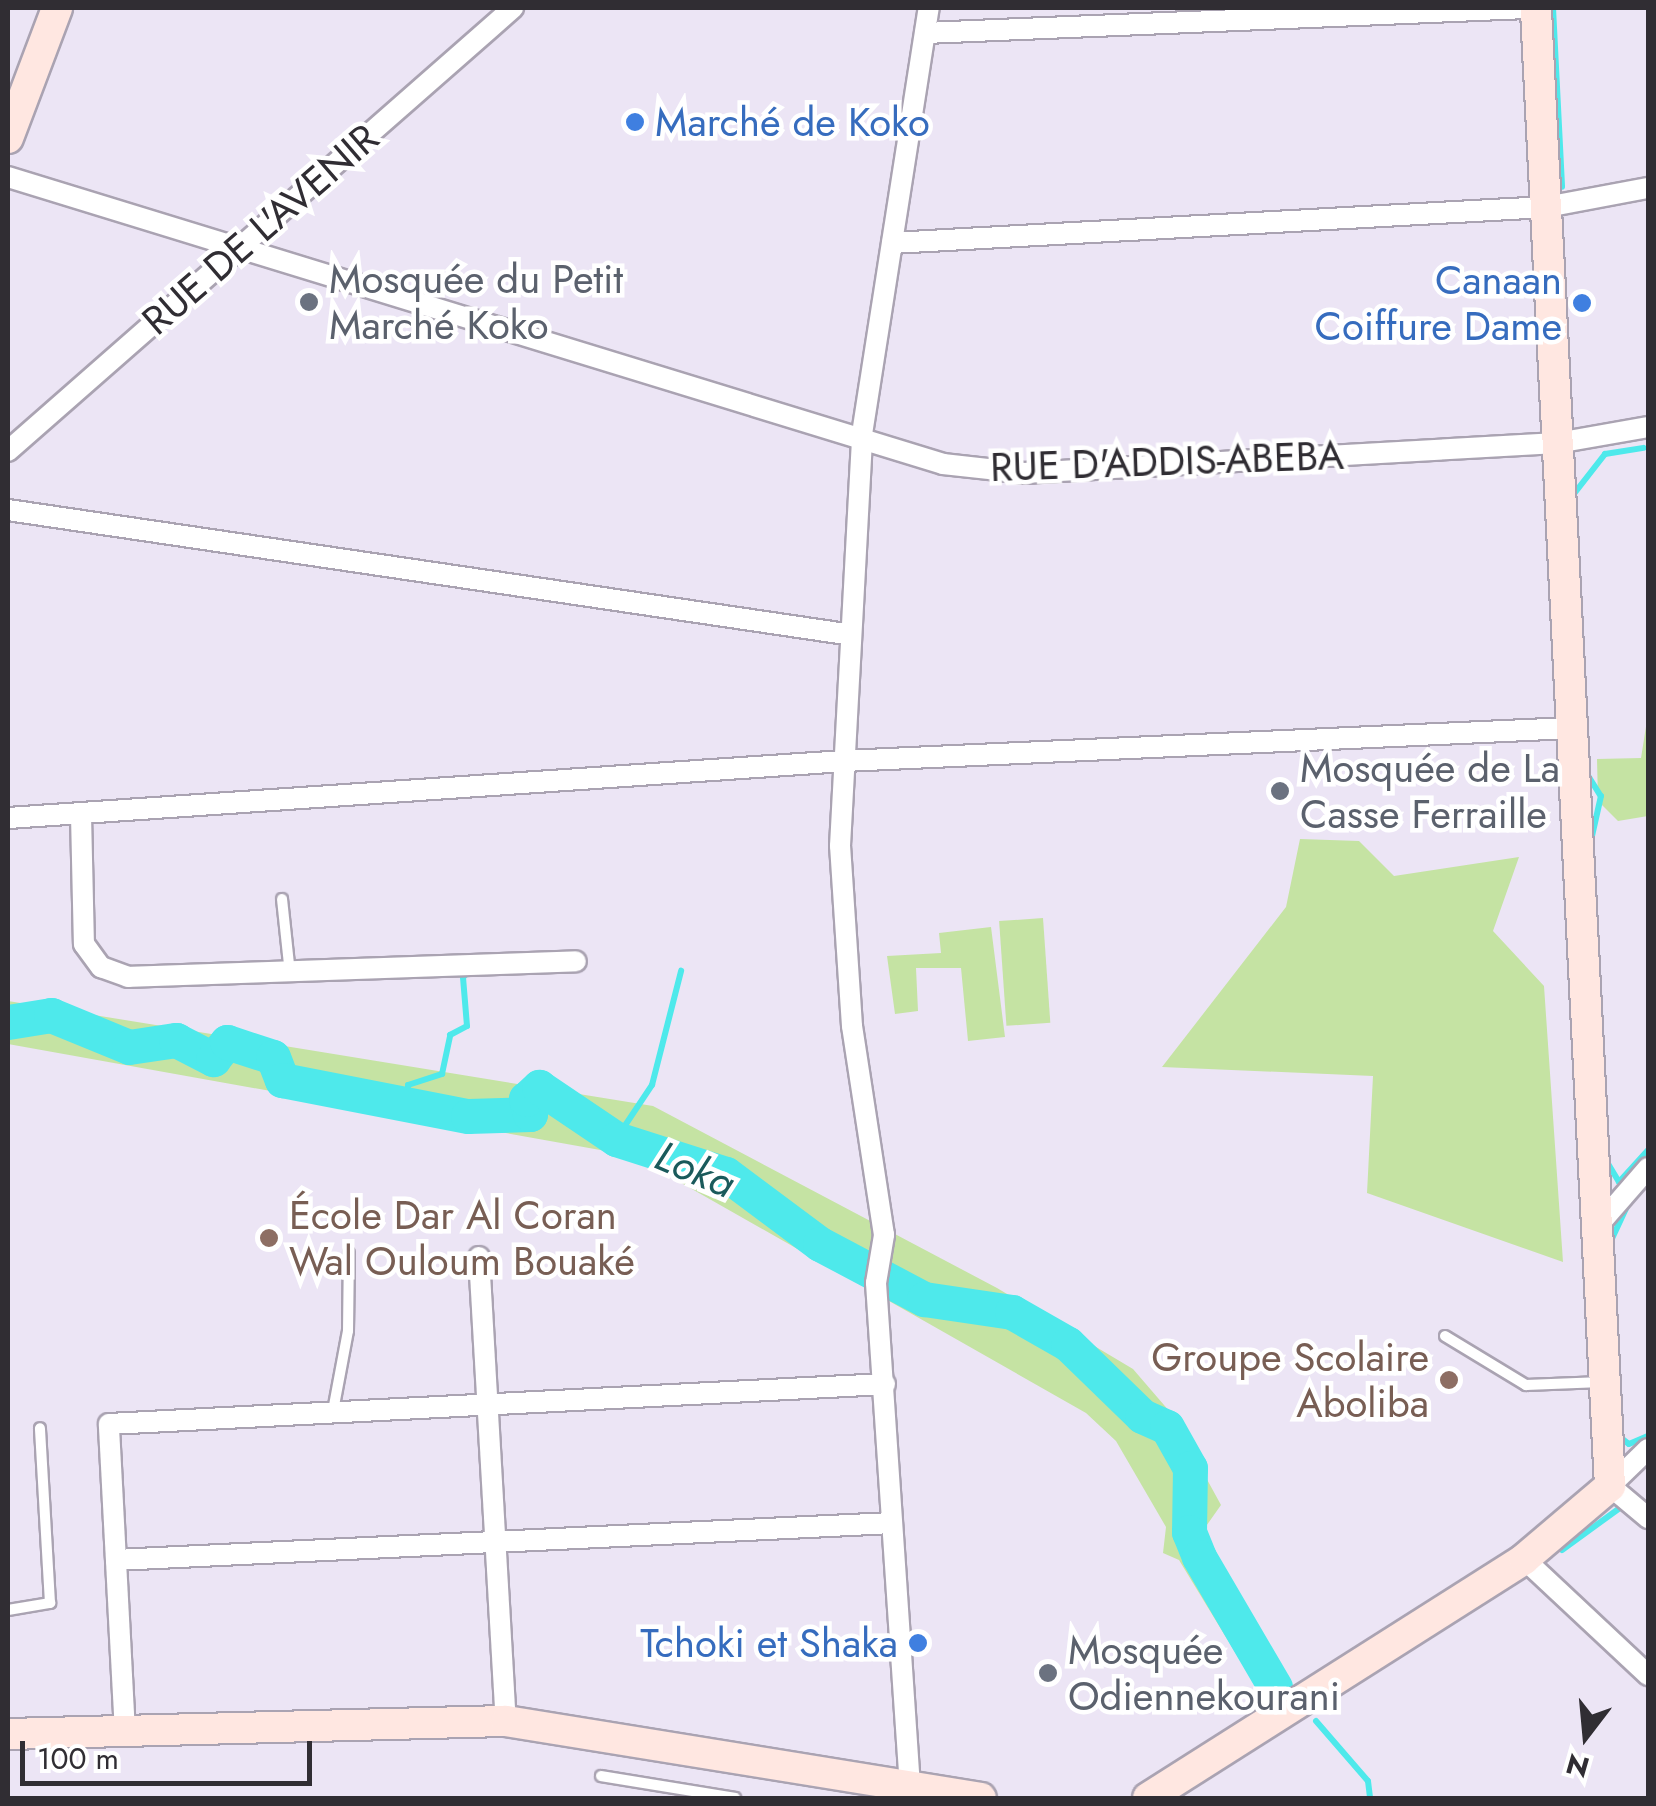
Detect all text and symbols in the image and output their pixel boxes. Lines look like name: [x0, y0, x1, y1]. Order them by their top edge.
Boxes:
place label: Marché de Koko: [655, 98, 930, 146]
marker: Marché de Koko: [624, 111, 646, 133]
street label: RUE DE L'AVENIR: [132, 114, 388, 344]
place label: Mosquée du Petit Marché Koko: [329, 255, 623, 349]
place label: Canaan Coiffure Dame: [1315, 256, 1562, 350]
marker: Mosquée du Petit Marché Koko: [298, 291, 320, 313]
marker: Canaan Coiffure Dame: [1571, 292, 1593, 314]
street label: RUE D'ADDIS-ABEBA: [989, 431, 1345, 491]
place label: Mosquée de La Casse Ferraille: [1300, 744, 1560, 838]
marker: Mosquée de La Casse Ferraille: [1269, 780, 1291, 802]
water label: Loka: [648, 1131, 742, 1209]
place label: École Dar Al Coran Wal Ouloum Bouaké: [289, 1191, 635, 1285]
marker: École Dar Al Coran Wal Ouloum Bouaké: [258, 1227, 280, 1249]
place label: Groupe Scolaire Aboliba: [1151, 1333, 1429, 1427]
marker: Groupe Scolaire Aboliba: [1438, 1369, 1460, 1391]
place label: Tchoki et Shaka: [640, 1619, 898, 1667]
place label: Mosquée Odiennekourani: [1068, 1626, 1340, 1720]
marker: Tchoki et Shaka: [907, 1632, 929, 1654]
marker: Mosquée Odiennekourani: [1037, 1662, 1059, 1684]
north arrow: [1536, 1686, 1636, 1786]
scale bar: [25, 1721, 318, 1783]
text: 100 m: [37, 1737, 119, 1780]
text: N: [1561, 1743, 1594, 1788]

